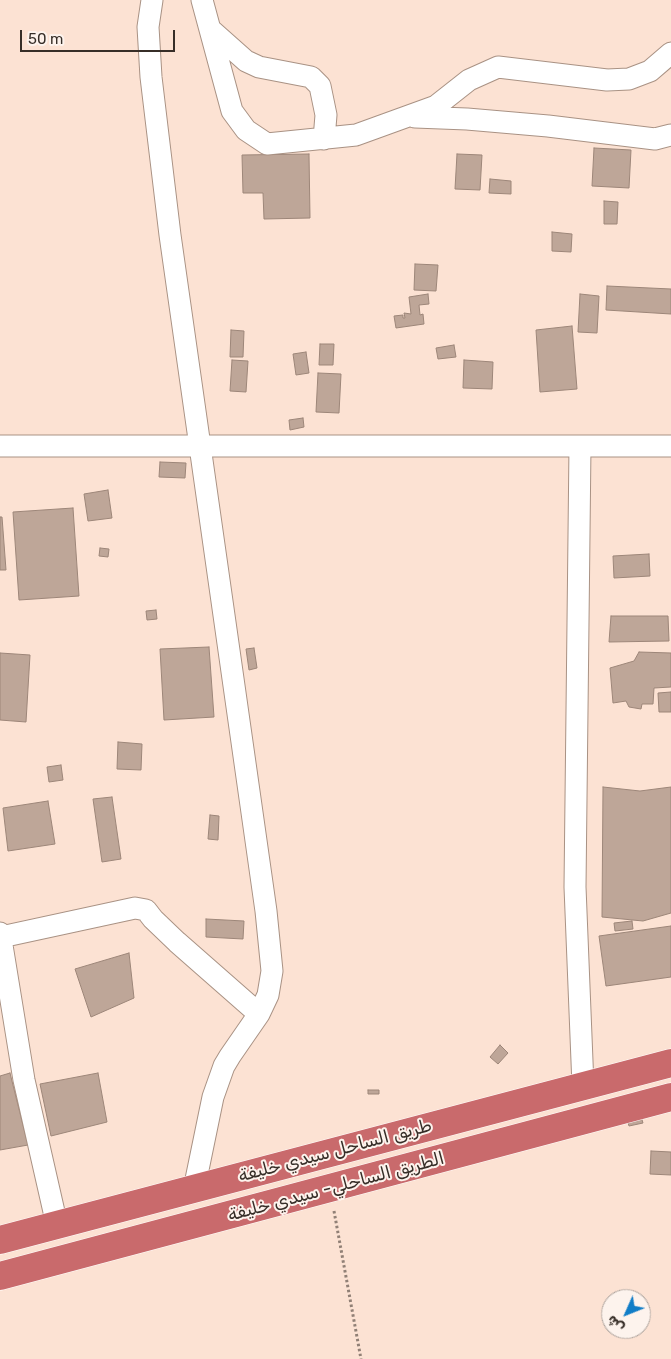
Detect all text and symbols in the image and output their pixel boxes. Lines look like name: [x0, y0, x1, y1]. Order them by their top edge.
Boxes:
scale bar: [22, 20, 178, 52]
text: 50 m: [28, 30, 63, 48]
street label: طريق الساحل سيدي خليفة: [236, 1115, 434, 1187]
street label: الطريق الساحلي- سيدي خليفة: [225, 1148, 447, 1226]
north arrow: [601, 1289, 651, 1339]
text: ش: [603, 1312, 628, 1336]

